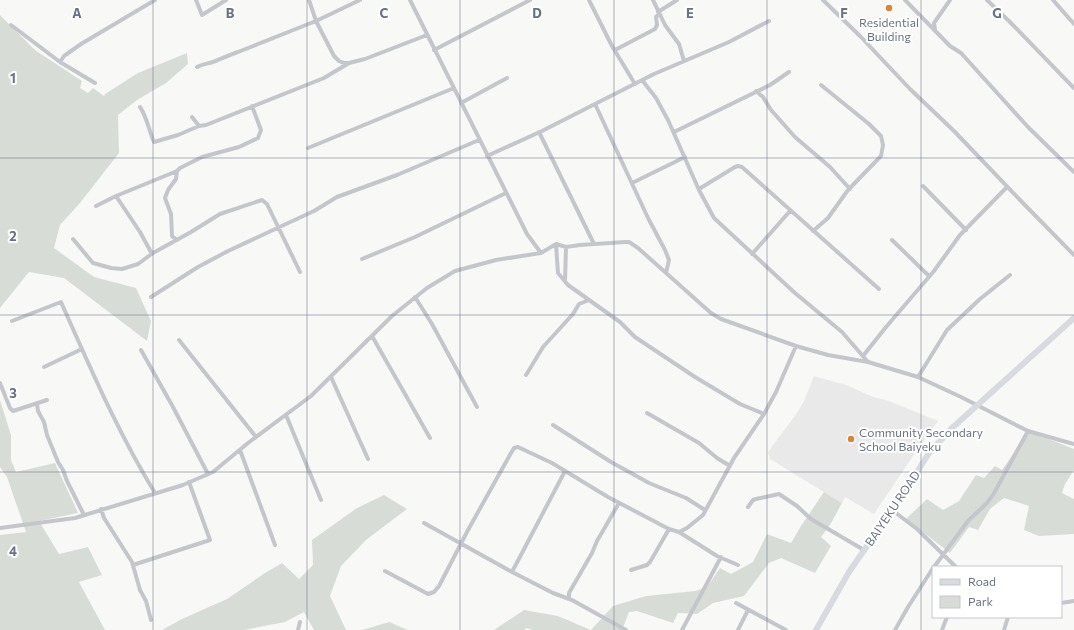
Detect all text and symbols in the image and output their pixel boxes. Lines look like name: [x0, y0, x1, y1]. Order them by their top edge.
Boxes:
marker: Residential Building: [884, 3, 894, 13]
text: A: [72, 5, 82, 21]
text: B: [226, 5, 235, 21]
text: C: [380, 5, 389, 21]
text: D: [532, 5, 542, 21]
text: E: [686, 5, 694, 21]
text: F: [840, 5, 848, 21]
text: G: [992, 5, 1002, 21]
place label: Residential Building: [859, 15, 919, 43]
text: 1: [10, 70, 16, 86]
text: 2: [9, 228, 17, 244]
text: 3: [9, 385, 17, 401]
place label: Community Secondary School Baiyeku: [859, 425, 983, 453]
marker: Community Secondary School Baiyeku: [846, 434, 856, 444]
street label: BAIYEKU ROAD: [862, 468, 922, 548]
text: 4: [9, 543, 17, 559]
legend: [932, 566, 1062, 618]
text: Road: [968, 574, 996, 588]
text: Park: [968, 594, 994, 608]

